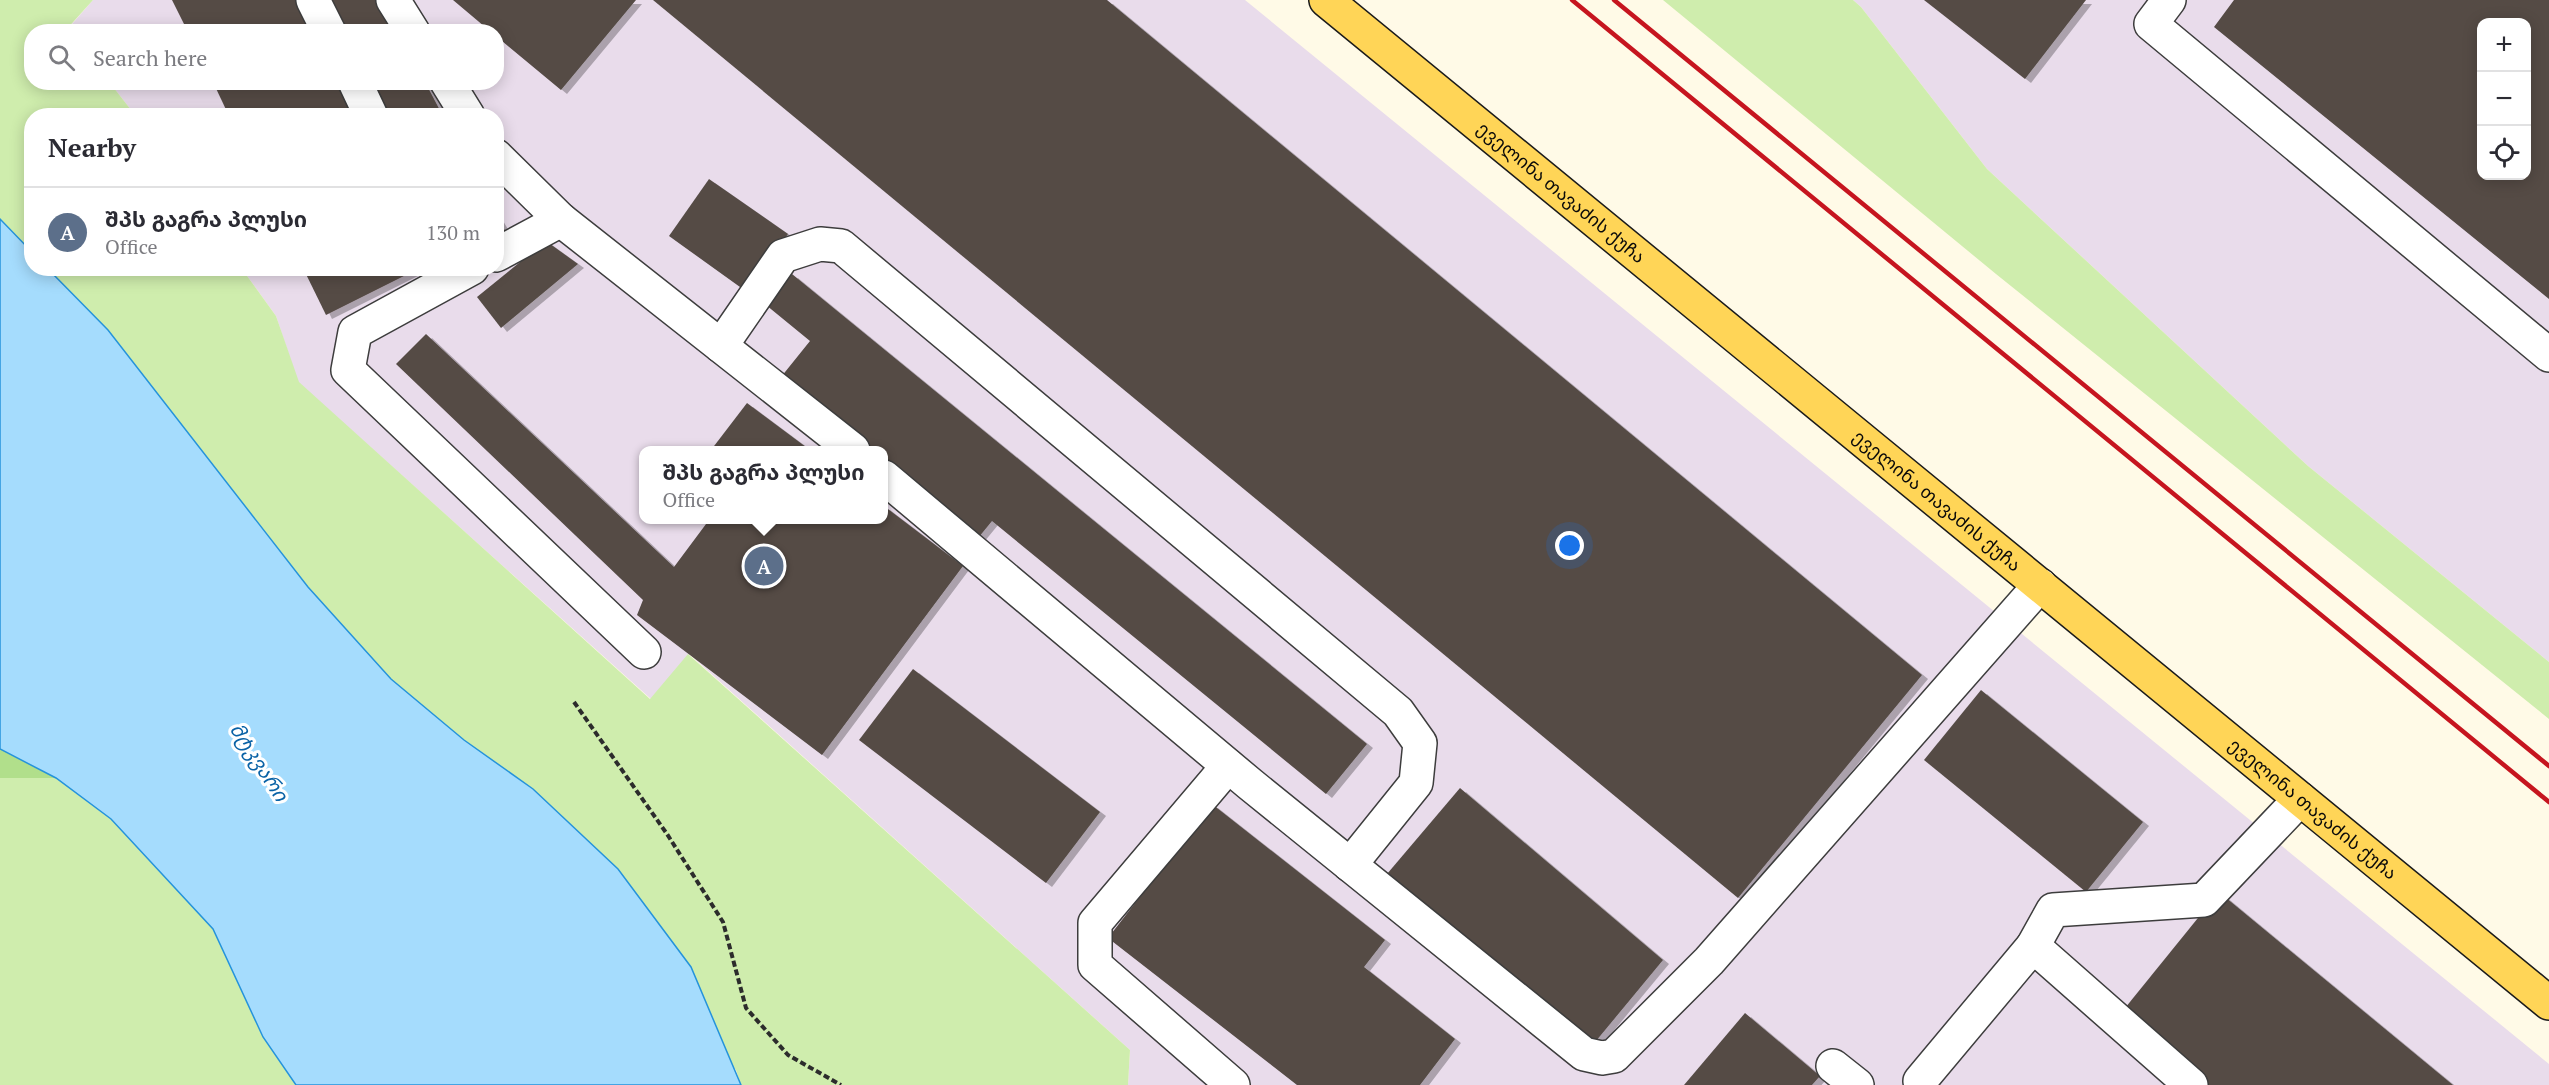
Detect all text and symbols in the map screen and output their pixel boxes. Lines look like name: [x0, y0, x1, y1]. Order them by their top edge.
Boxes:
map controls: [2477, 18, 2531, 180]
button: +: [2477, 18, 2531, 72]
search box: [24, 24, 504, 90]
icon: search: [45, 41, 78, 74]
text: Search here: [93, 43, 207, 72]
button: −: [2477, 72, 2531, 126]
street label: ეველინა თავაძის ქუჩა: [1473, 116, 1651, 268]
button: locate: [2477, 126, 2531, 180]
text: Nearby: [48, 130, 136, 164]
text: შპს გაგრა პლუსი: [105, 204, 307, 233]
text: A: [60, 219, 75, 246]
text: 130 m: [426, 219, 480, 246]
text: Office: [105, 233, 158, 260]
street label: ეველინა თავაძის ქუჩა: [1848, 424, 2027, 576]
popup: [639, 446, 888, 524]
text: შპს გაგრა პლუსი: [662, 457, 865, 486]
text: Office: [662, 486, 715, 513]
your location: [1555, 531, 1584, 560]
pin: A: [744, 544, 783, 588]
water label: მტკვარი: [224, 717, 296, 807]
street label: ეველინა თავაძის ქუჩა: [2224, 732, 2402, 884]

